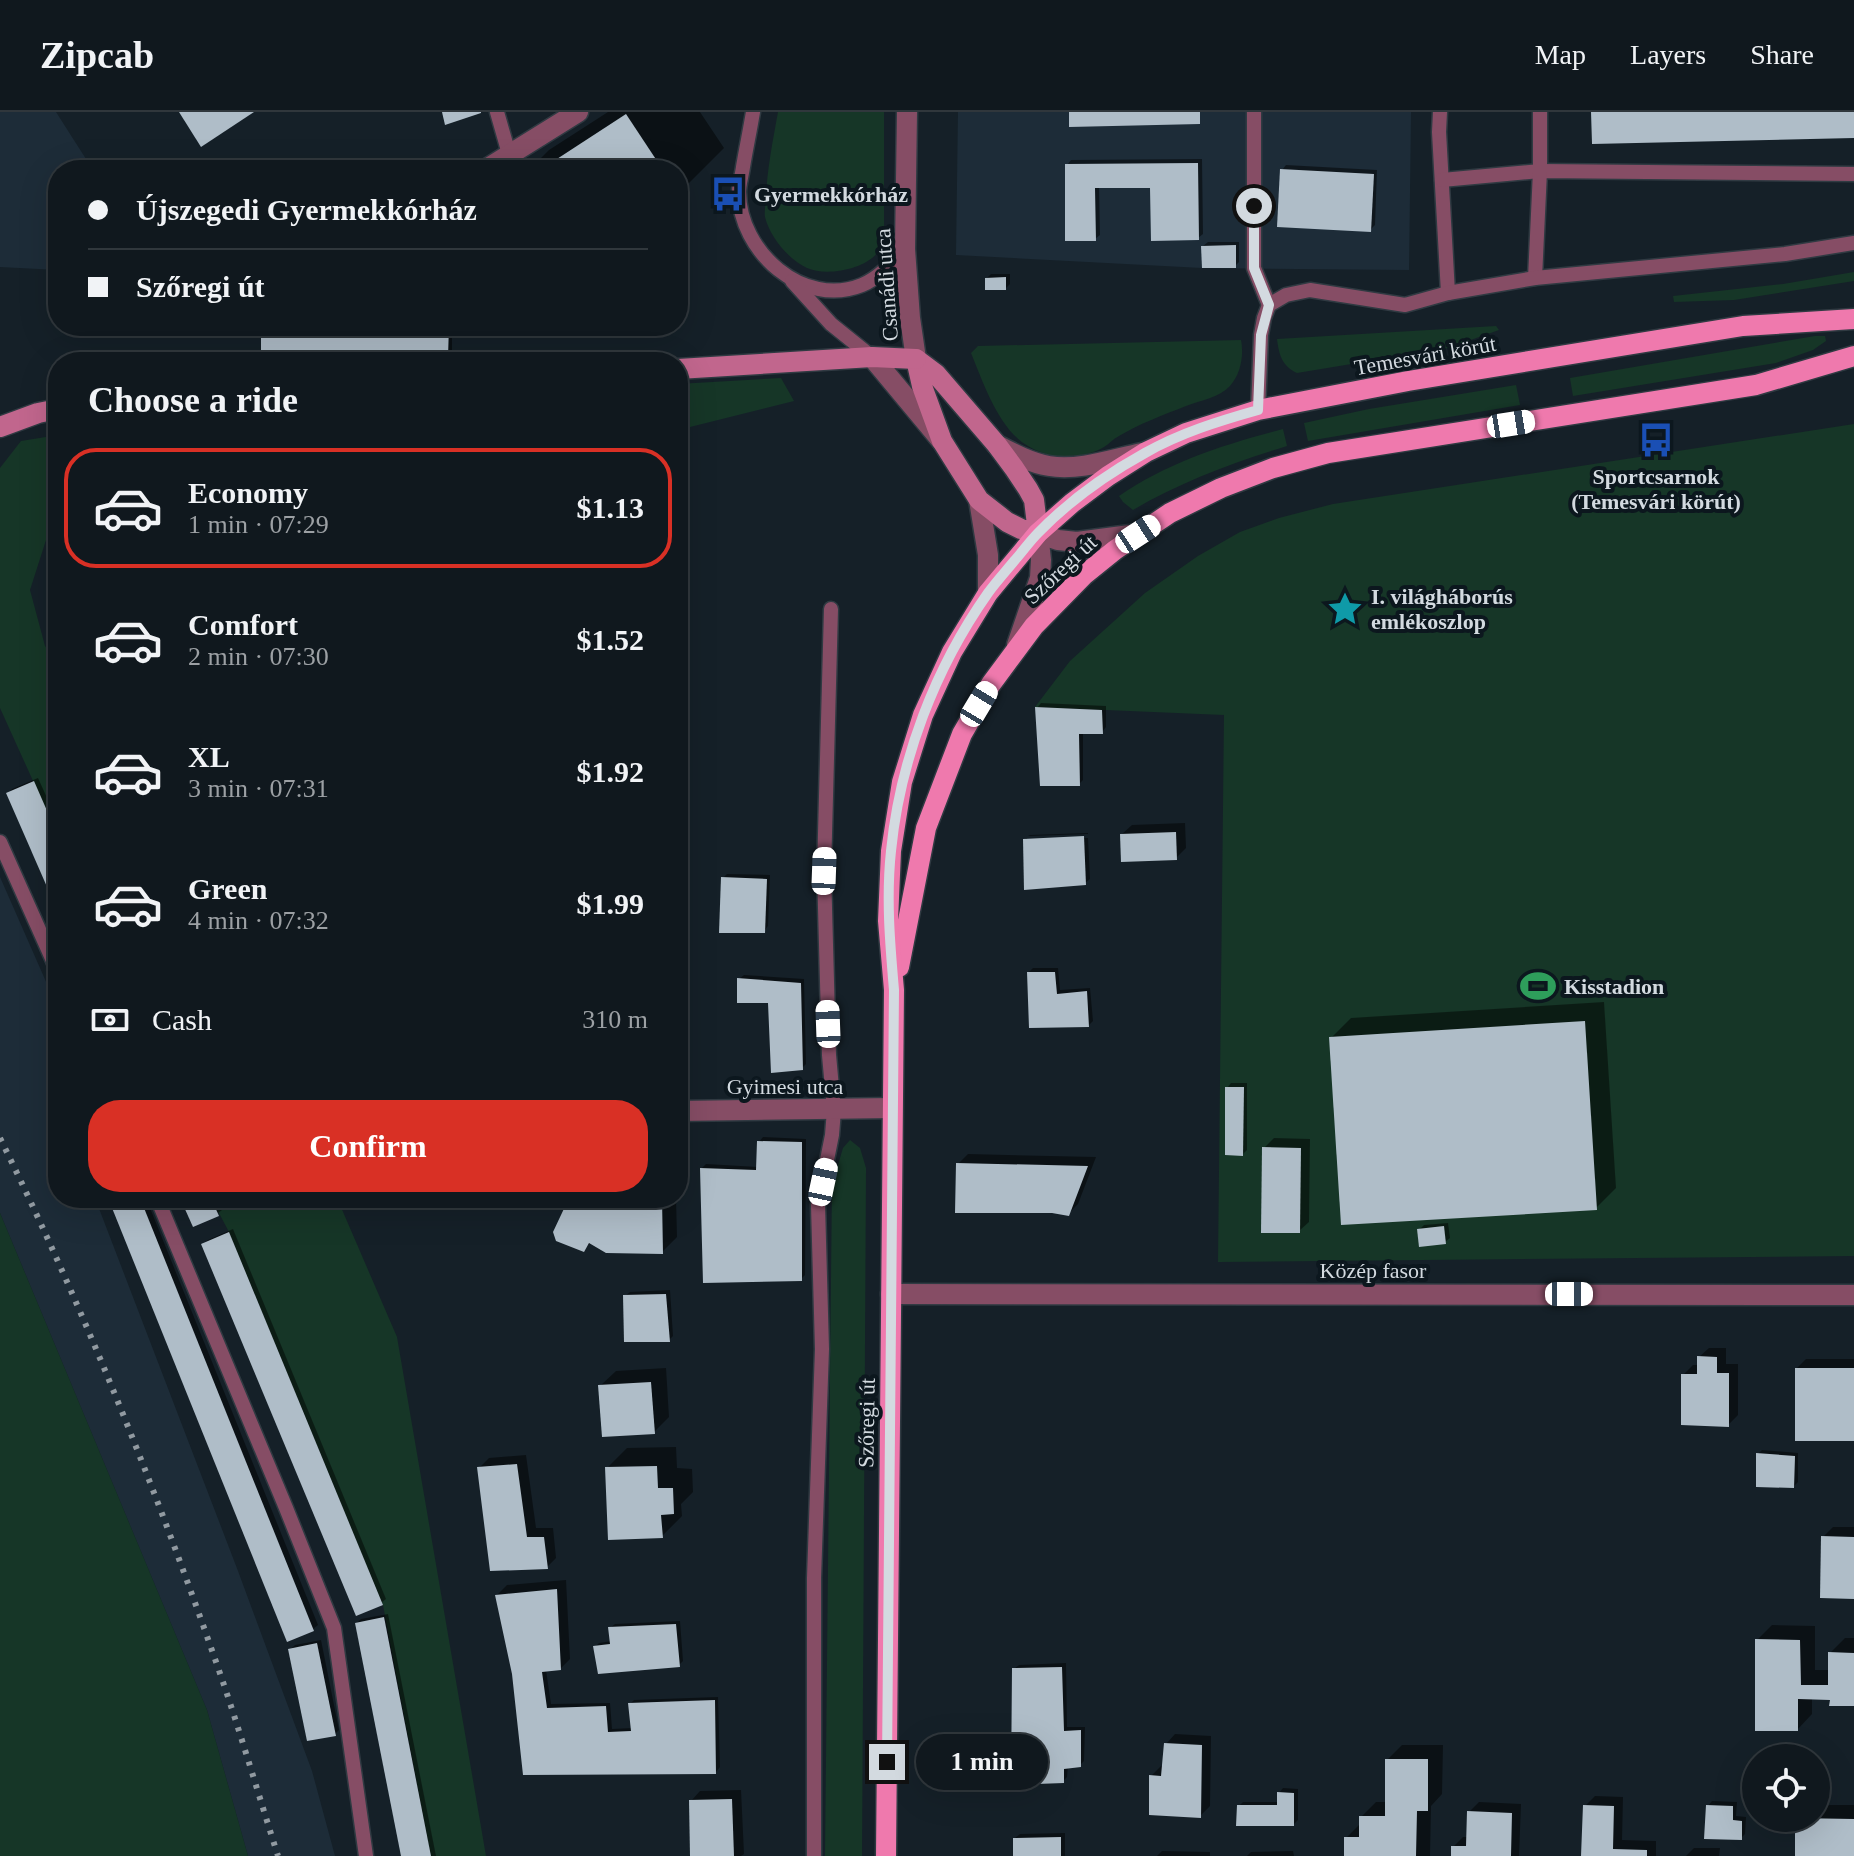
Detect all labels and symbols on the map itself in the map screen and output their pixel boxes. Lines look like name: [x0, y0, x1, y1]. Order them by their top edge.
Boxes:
bus stop icon: Gyermekkórház: [709, 175, 747, 213]
place label: Gyermekkórház: [754, 182, 908, 207]
route start: [1236, 188, 1272, 224]
street label: Csanádi utca: [870, 227, 903, 342]
street label: Temesvári körút: [1352, 331, 1498, 380]
car: [1485, 408, 1537, 440]
bus stop icon: Sportcsarnok (Temesvári körút): [1637, 421, 1675, 459]
place label: Sportcsarnok (Temesvári körút): [1571, 464, 1741, 514]
car: [1111, 511, 1165, 557]
street label: Szőregi út: [1019, 530, 1102, 609]
place label: I. világháborús emlékoszlop: [1371, 584, 1513, 634]
place icon: I. világháborús emlékoszlop: [1326, 590, 1364, 628]
car: [956, 677, 1002, 731]
car: [811, 847, 837, 895]
sports icon: Kisstadion: [1519, 967, 1557, 1005]
place label: Kisstadion: [1564, 974, 1664, 999]
car: [815, 1000, 841, 1048]
street label: Gyimesi utca: [727, 1074, 844, 1099]
car: [806, 1156, 840, 1208]
street label: Közép fasor: [1320, 1258, 1427, 1283]
car: [1545, 1282, 1593, 1306]
street label: Szőregi út: [853, 1378, 880, 1468]
callout: 1 min: [915, 1734, 1047, 1790]
route end: [869, 1744, 905, 1780]

